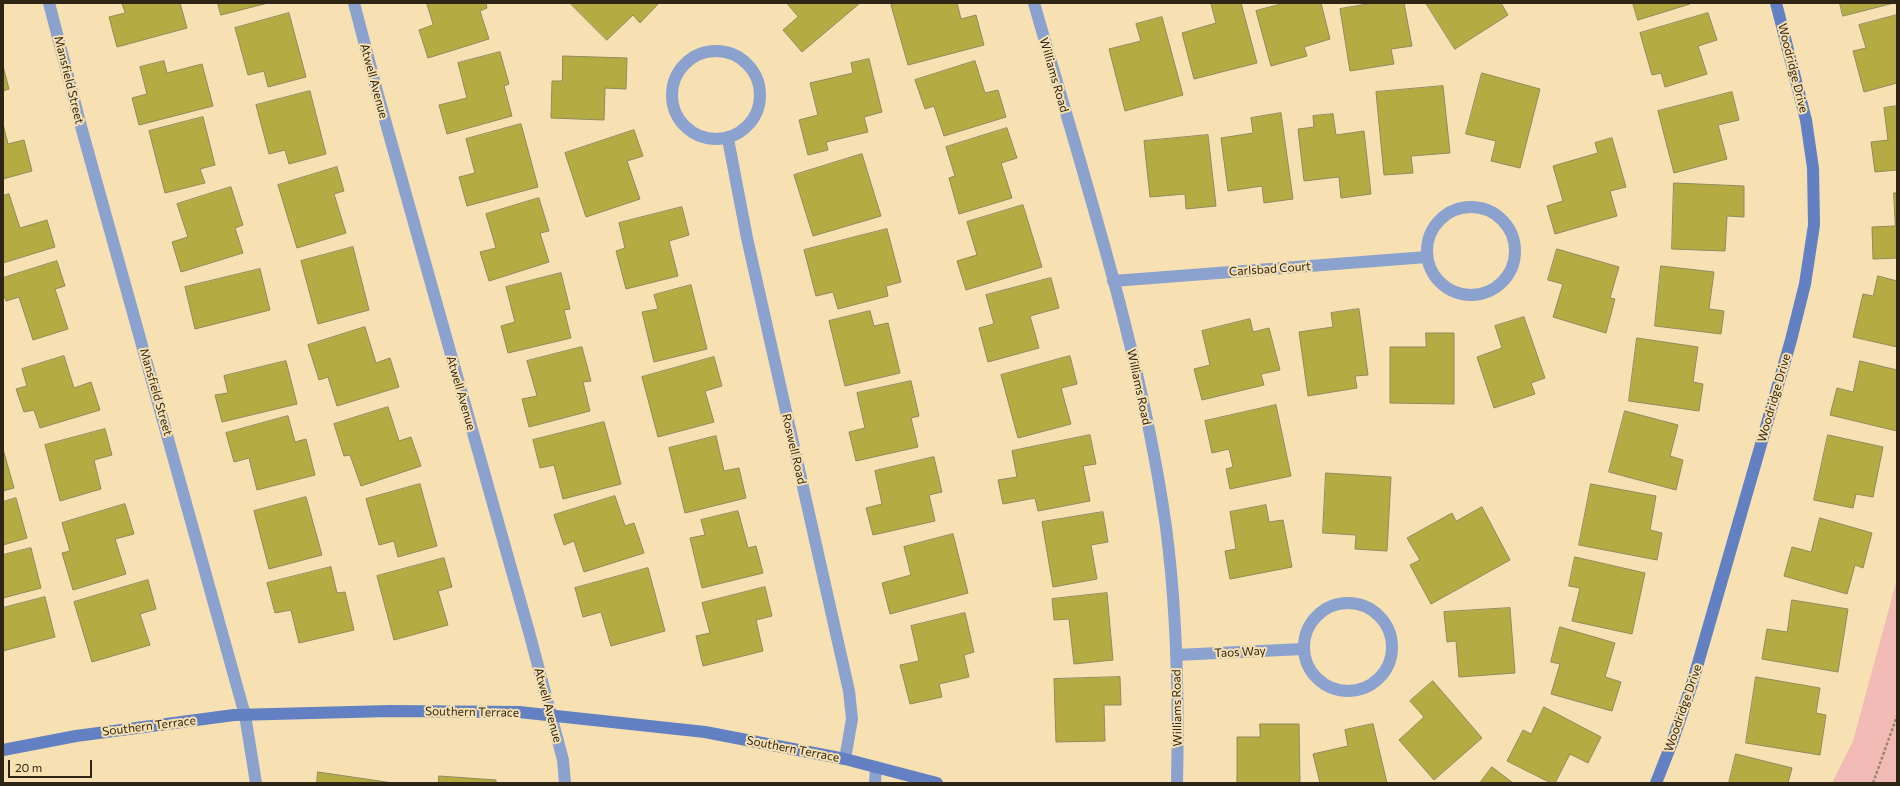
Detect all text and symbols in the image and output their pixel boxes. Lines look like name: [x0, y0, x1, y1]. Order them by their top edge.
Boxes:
street label: Woodridge Drive: [1775, 22, 1811, 114]
street label: Mansfield Street: [51, 34, 87, 126]
street label: Williams Road: [1036, 36, 1072, 114]
street label: Atwell Avenue: [357, 42, 391, 120]
street label: Carlsbad Court: [1228, 259, 1312, 279]
street label: Mansfield Street: [137, 347, 175, 437]
street label: Williams Road: [1124, 348, 1154, 426]
street label: Woodridge Drive: [1754, 352, 1794, 444]
street label: Atwell Avenue: [443, 354, 479, 432]
street label: Roswell Road: [779, 412, 809, 486]
street label: Taos Way: [1214, 643, 1266, 661]
street label: Woodridge Drive: [1661, 662, 1705, 754]
street label: Atwell Avenue: [531, 666, 565, 744]
street label: Williams Road: [1169, 669, 1185, 747]
street label: Southern Terrace: [425, 704, 519, 720]
street label: Southern Terrace: [101, 713, 197, 739]
street label: Southern Terrace: [745, 733, 841, 765]
scale bar: [10, 752, 94, 778]
text: 20 m: [15, 760, 42, 774]

